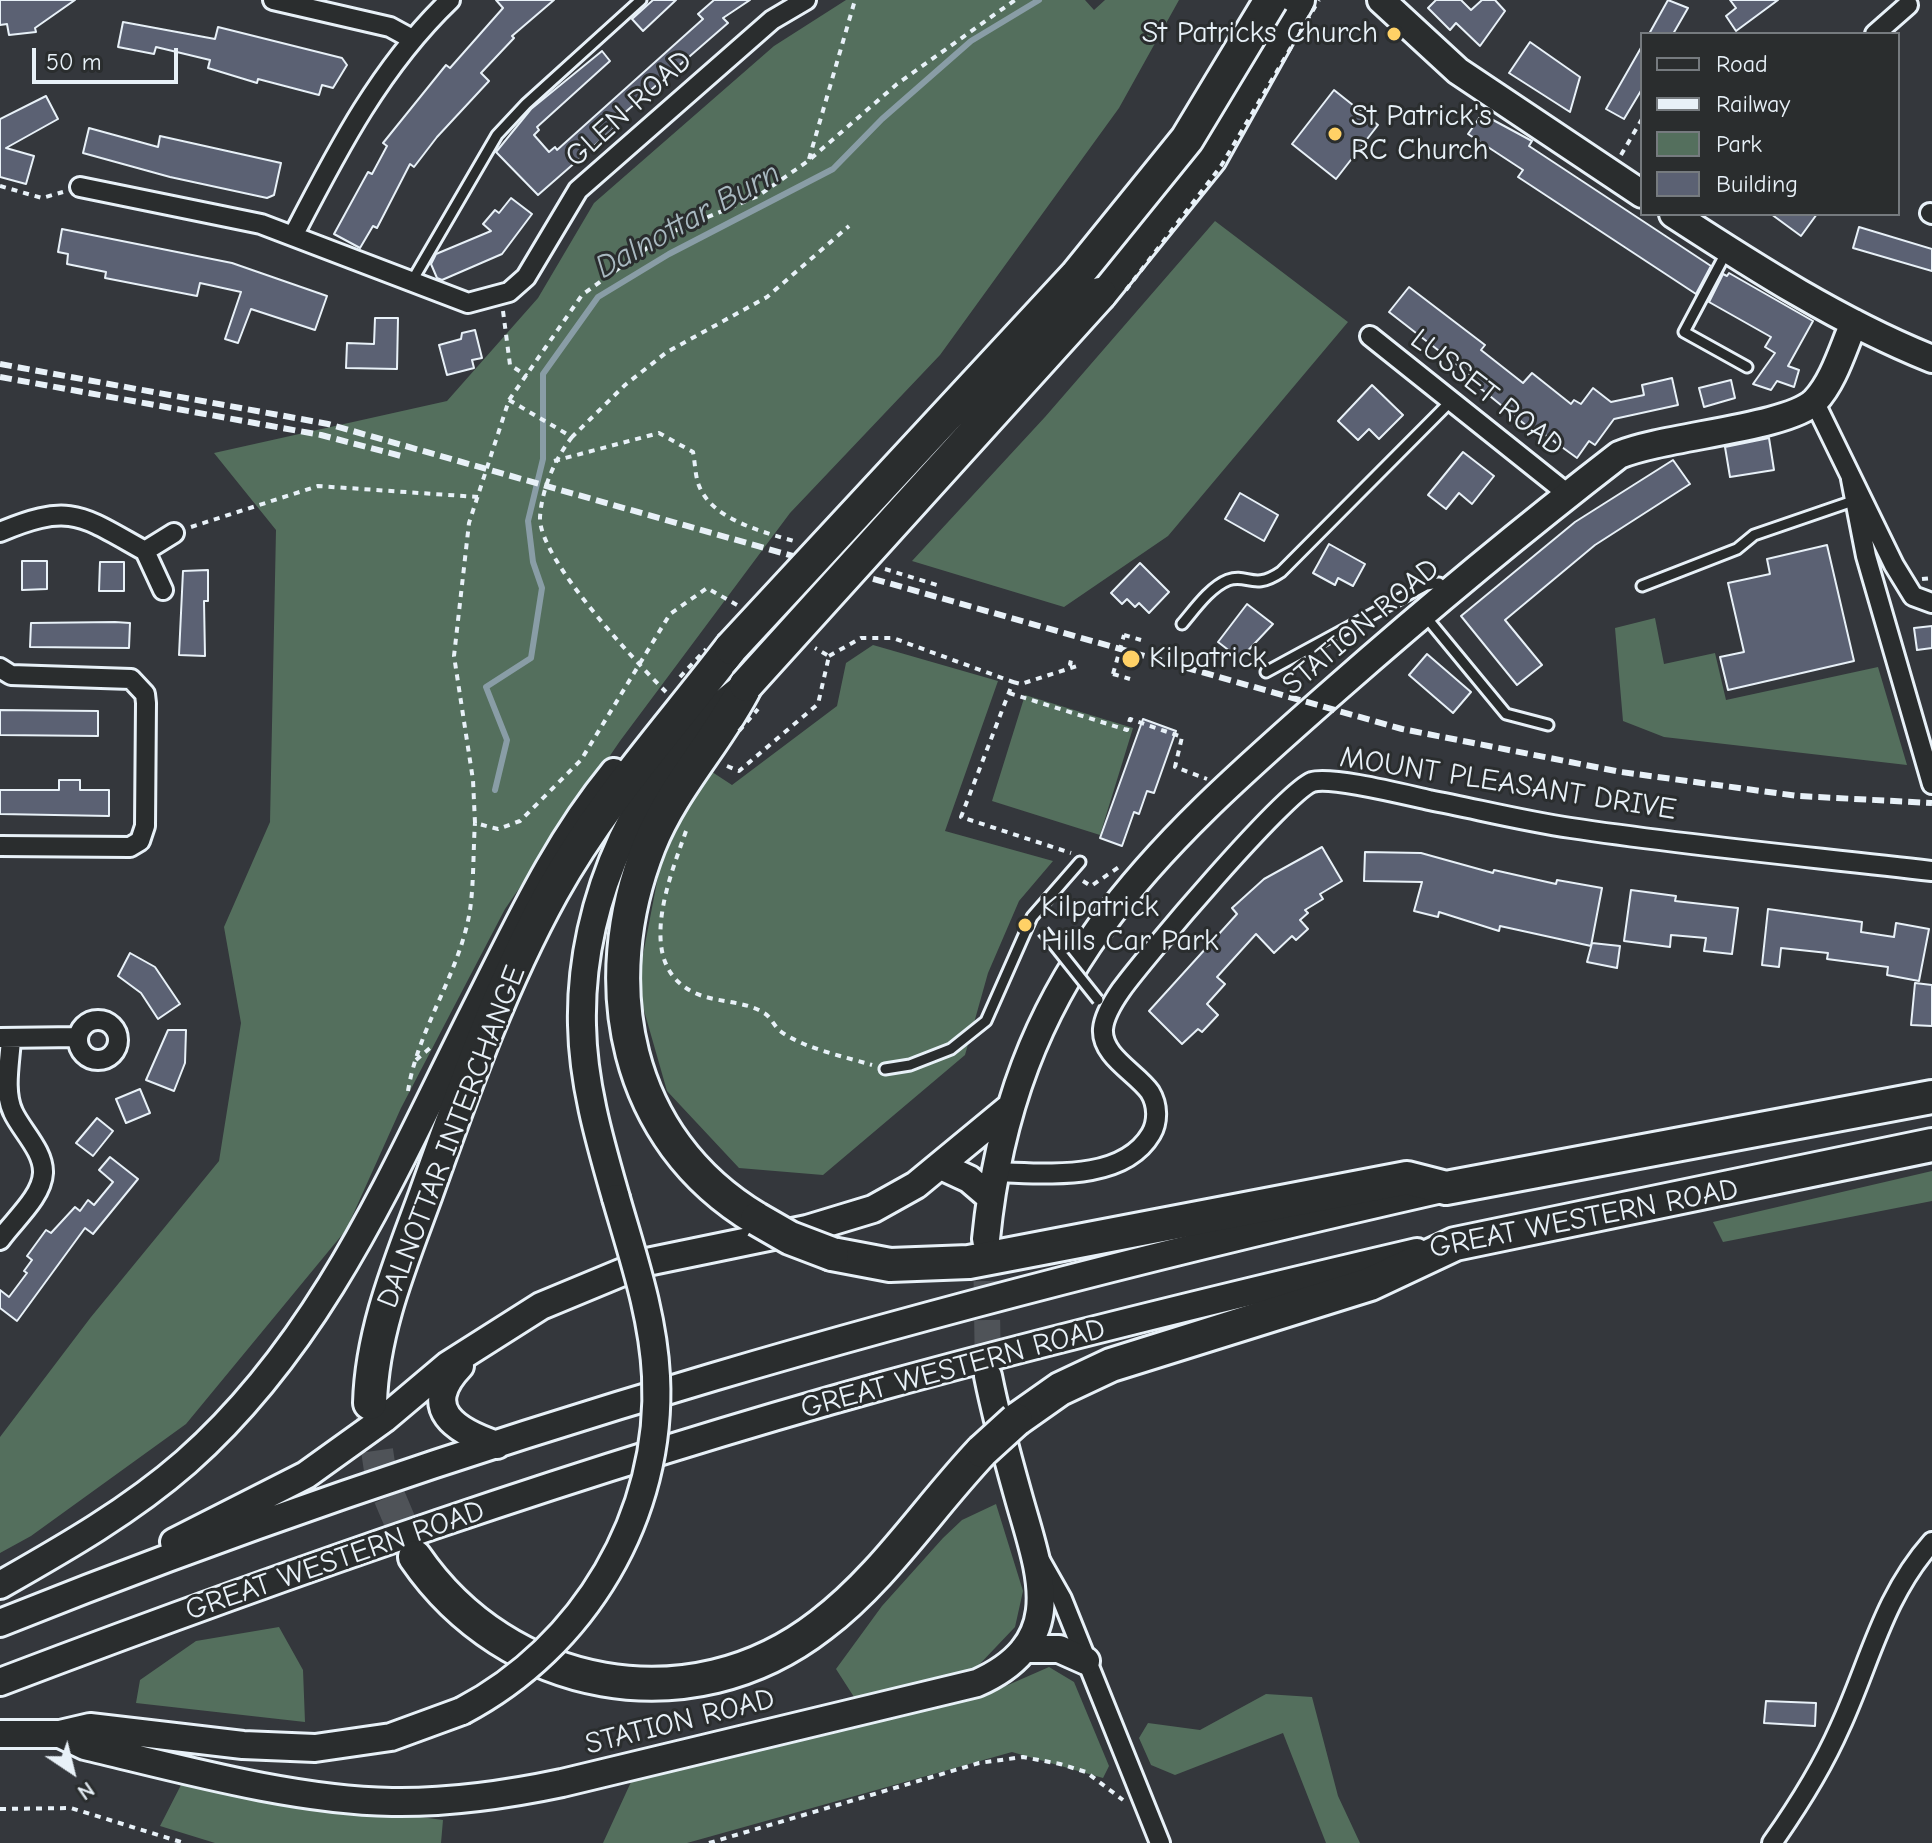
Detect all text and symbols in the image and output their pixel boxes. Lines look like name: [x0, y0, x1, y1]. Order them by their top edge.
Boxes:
place label: St Patricks Church: [1142, 16, 1378, 52]
marker: St Patricks Church: [1385, 25, 1403, 43]
scale bar: [36, 32, 182, 82]
legend: [1640, 32, 1900, 216]
street label: GLEN ROAD: [558, 43, 700, 175]
text: 50 m: [46, 48, 102, 76]
text: Road: [1716, 50, 1768, 78]
text: Railway: [1716, 90, 1790, 118]
place label: St Patrick's RC Church: [1351, 99, 1492, 170]
marker: St Patrick's RC Church: [1326, 125, 1344, 143]
text: Park: [1716, 130, 1762, 158]
water label: Dalnottar Burn: [589, 155, 787, 287]
text: Building: [1716, 170, 1798, 198]
street label: LUSSET ROAD: [1403, 322, 1571, 464]
street label: STATION ROAD: [1275, 551, 1447, 703]
place label: Kilpatrick: [1149, 641, 1267, 677]
marker: Kilpatrick: [1120, 648, 1142, 670]
street label: MOUNT PLEASANT DRIVE: [1337, 740, 1679, 828]
place label: Kilpatrick Hills Car Park: [1041, 890, 1218, 960]
marker: Kilpatrick Hills Car Park: [1016, 916, 1034, 934]
street label: DALNOTTAR INTERCHANGE: [370, 961, 534, 1313]
street label: GREAT WESTERN ROAD: [1427, 1171, 1741, 1267]
street label: GREAT WESTERN ROAD: [797, 1311, 1109, 1427]
street label: GREAT WESTERN ROAD: [181, 1493, 489, 1629]
street label: STATION ROAD: [582, 1681, 778, 1763]
north arrow: [32, 1731, 112, 1811]
text: N: [72, 1776, 99, 1805]

